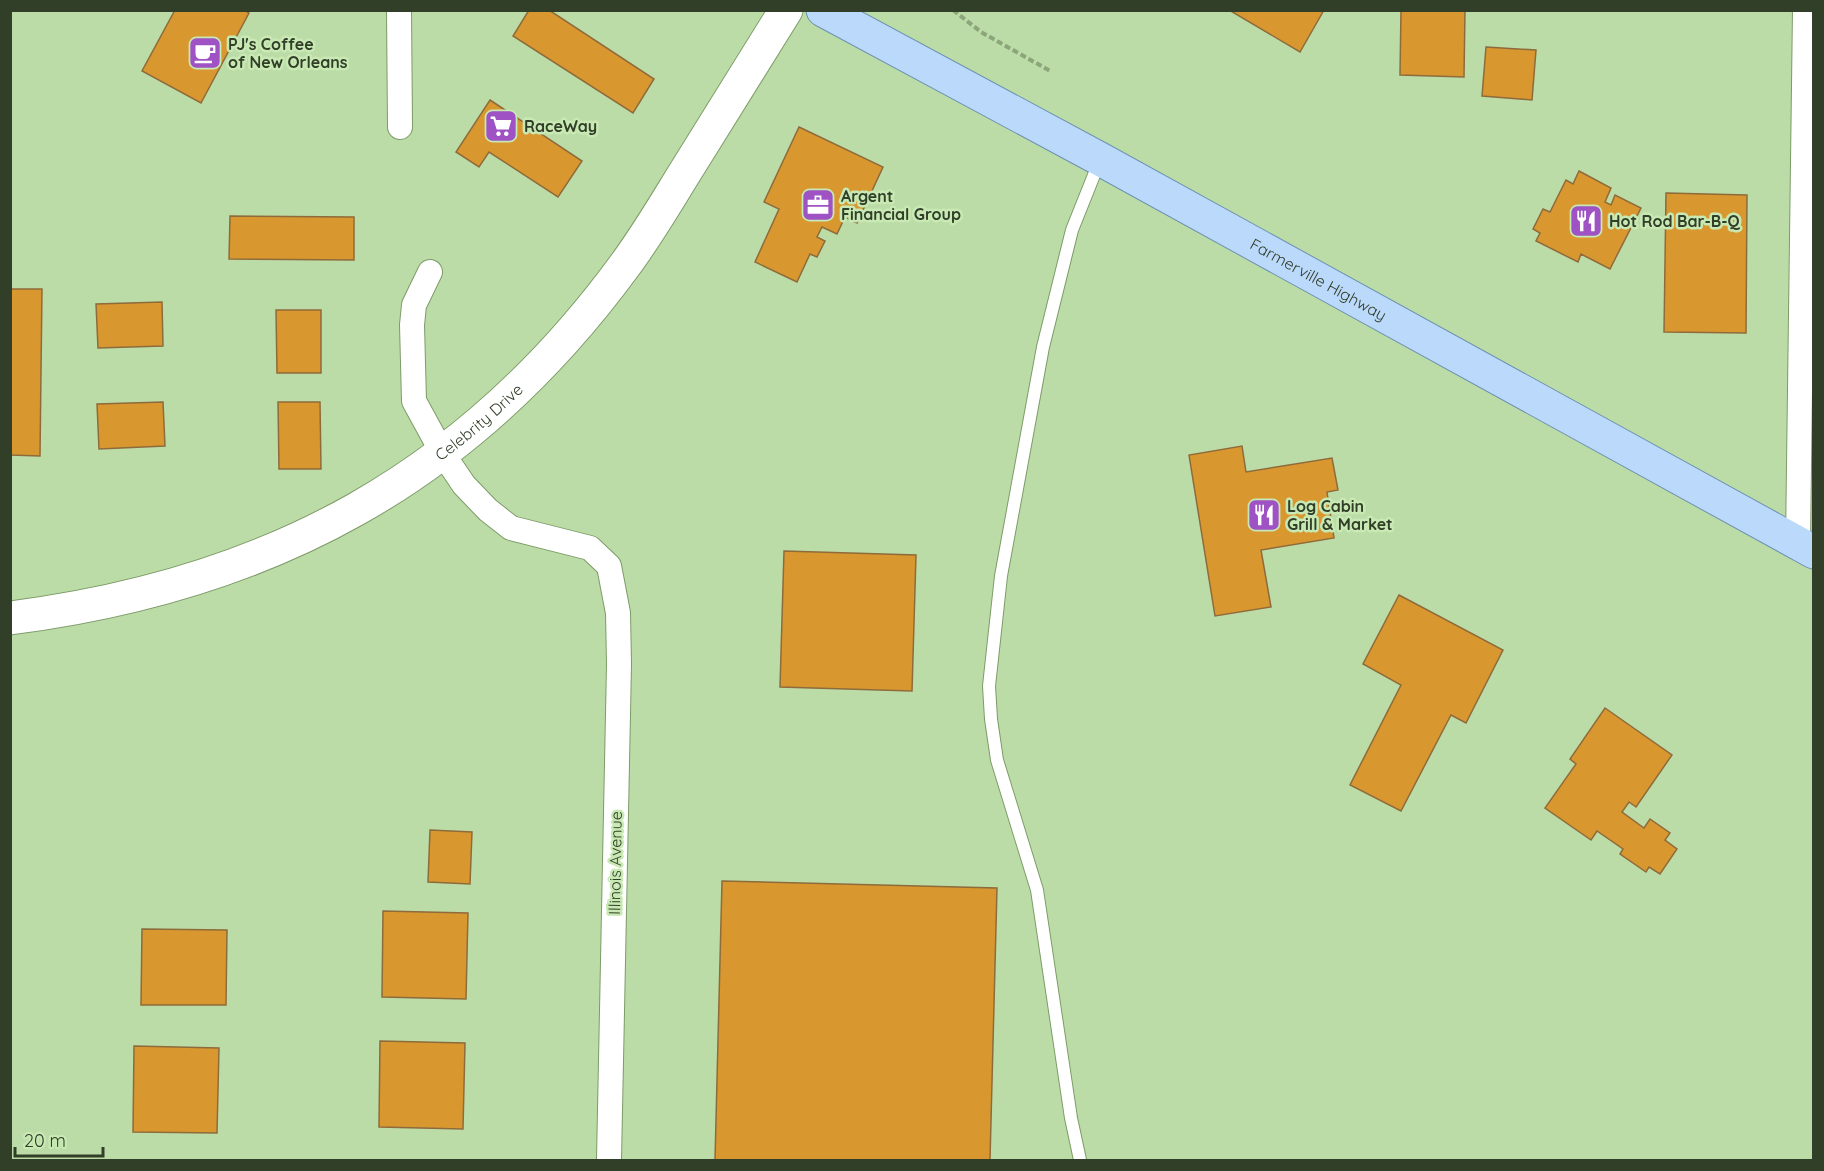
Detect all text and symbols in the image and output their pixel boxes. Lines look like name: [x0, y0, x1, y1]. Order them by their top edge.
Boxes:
place label: PJ's Coffee of New Orleans: [228, 34, 348, 72]
cafe icon: PJ's Coffee of New Orleans: [187, 35, 223, 71]
supermarket icon: RaceWay: [483, 108, 519, 144]
place label: RaceWay: [524, 116, 597, 136]
place label: Argent Financial Group: [841, 186, 961, 224]
office icon: Argent Financial Group: [800, 187, 836, 223]
restaurant icon: Hot Rod Bar-B-Q: [1568, 203, 1604, 239]
place label: Hot Rod Bar-B-Q: [1609, 211, 1741, 231]
street label: Farmerville Highway: [1247, 234, 1390, 325]
street label: Celebrity Drive: [431, 379, 527, 465]
place label: Log Cabin Grill & Market: [1287, 496, 1393, 534]
restaurant icon: Log Cabin Grill & Market: [1246, 497, 1282, 533]
street label: Illinois Avenue: [604, 811, 626, 915]
scale bar: [15, 1120, 104, 1158]
text: 20 m: [24, 1129, 66, 1152]

